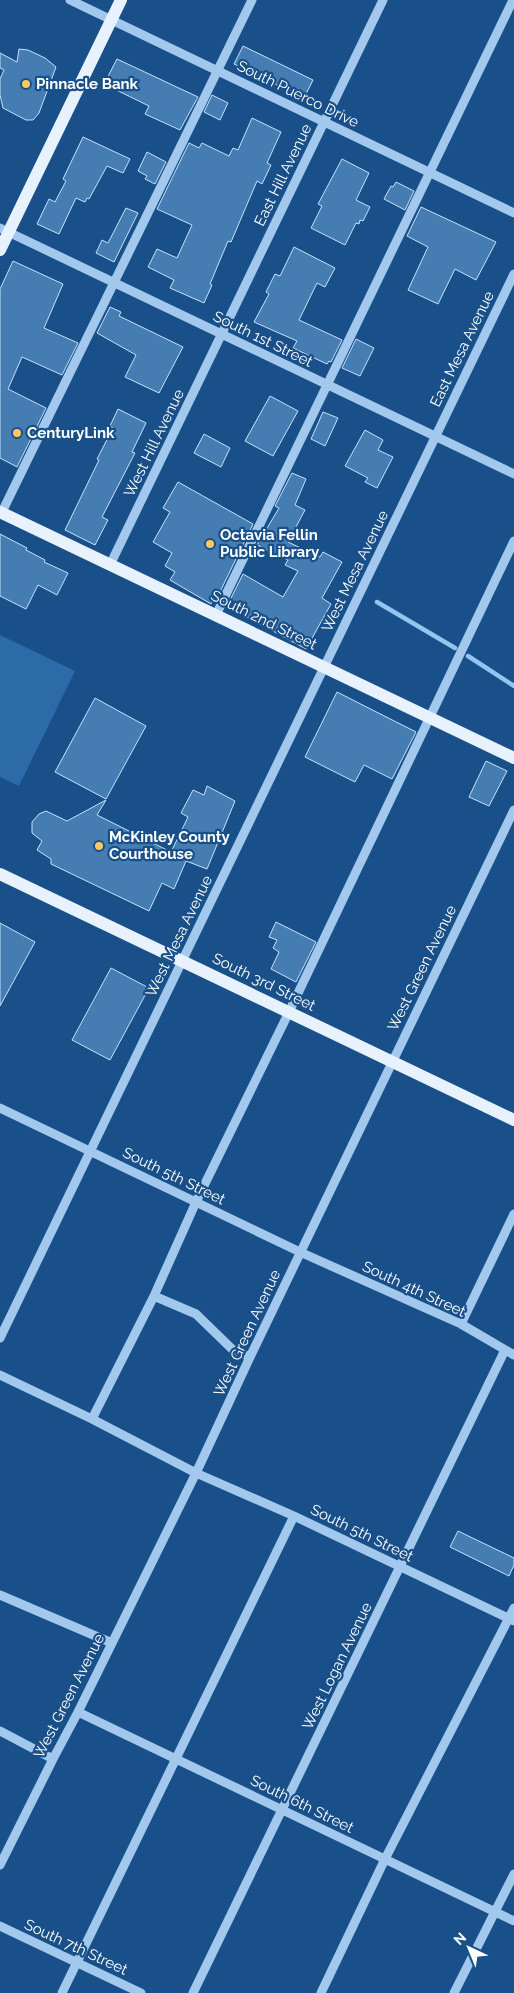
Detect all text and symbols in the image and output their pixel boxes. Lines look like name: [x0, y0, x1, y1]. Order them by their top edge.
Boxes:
street label: South Puerco Drive: [234, 57, 362, 131]
place label: Pinnacle Bank: [36, 75, 139, 93]
marker: Pinnacle Bank: [20, 78, 32, 90]
street label: East Hill Avenue: [250, 121, 316, 229]
street label: East Mesa Avenue: [426, 288, 498, 410]
street label: South 1st Street: [210, 307, 316, 371]
street label: West Hill Avenue: [120, 386, 188, 500]
place label: CenturyLink: [27, 424, 115, 442]
marker: CenturyLink: [11, 427, 23, 439]
street label: West Mesa Avenue: [318, 507, 392, 635]
place label: Octavia Fellin Public Library: [220, 526, 320, 561]
marker: Octavia Fellin Public Library: [204, 538, 216, 550]
street label: South 2nd Street: [208, 587, 320, 653]
place label: McKinley County Courthouse: [109, 828, 231, 863]
marker: McKinley County Courthouse: [93, 840, 105, 852]
street label: West Mesa Avenue: [142, 872, 216, 1000]
street label: West Green Avenue: [384, 902, 460, 1034]
street label: South 3rd Street: [210, 949, 318, 1015]
street label: South 5th Street: [120, 1143, 228, 1209]
street label: South 4th Street: [359, 1257, 469, 1321]
street label: West Green Avenue: [210, 1267, 284, 1399]
street label: South 5th Street: [308, 1500, 416, 1566]
street label: West Logan Avenue: [298, 1599, 376, 1733]
street label: West Green Avenue: [30, 1630, 108, 1761]
street label: South 6th Street: [247, 1771, 357, 1837]
street label: South 7th Street: [22, 1915, 130, 1979]
north arrow: [444, 1923, 494, 1973]
text: N: [451, 1929, 469, 1948]

